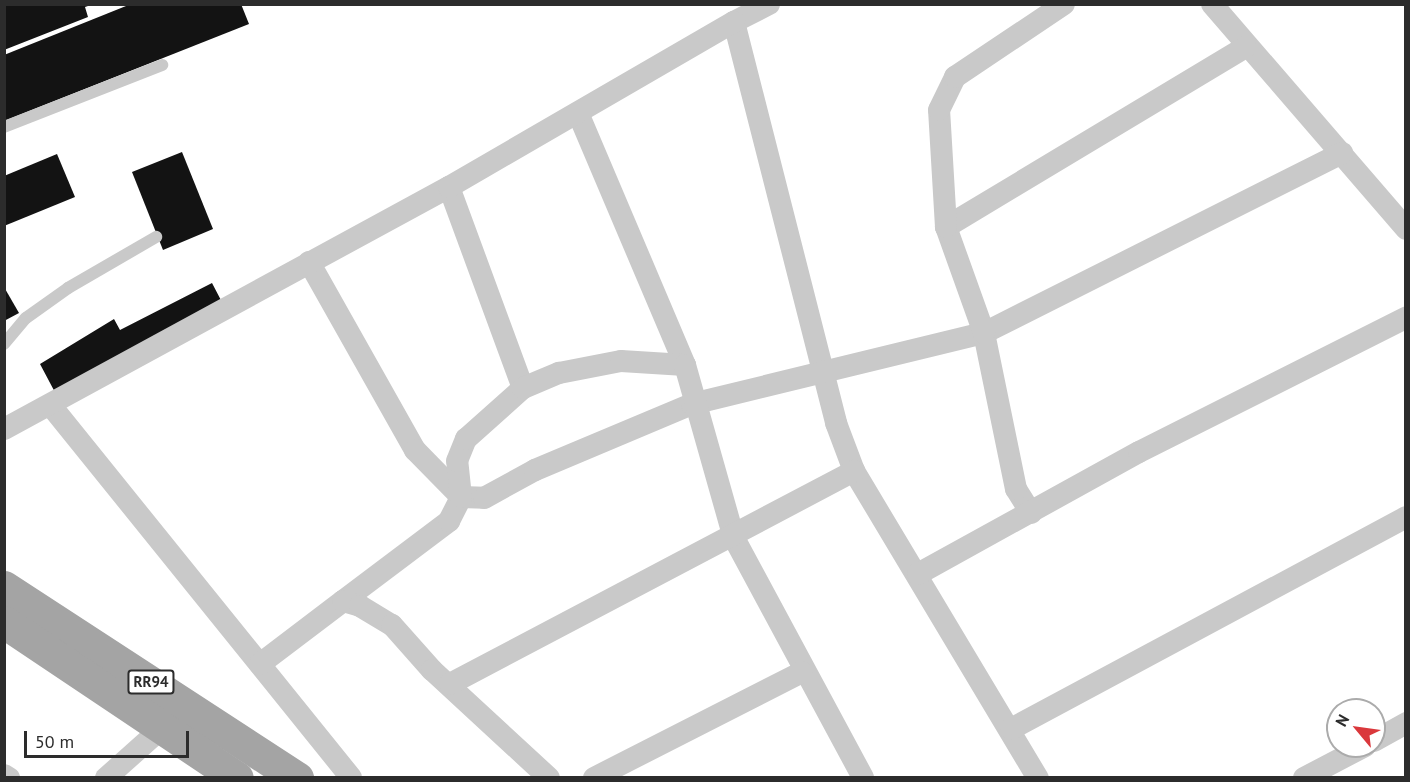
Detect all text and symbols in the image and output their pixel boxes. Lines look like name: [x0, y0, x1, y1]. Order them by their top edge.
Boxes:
road number: RR94: [127, 670, 175, 694]
north arrow: [1326, 698, 1386, 758]
text: N: [1331, 711, 1353, 730]
scale bar: [27, 719, 192, 757]
text: 50 m: [35, 730, 74, 753]

